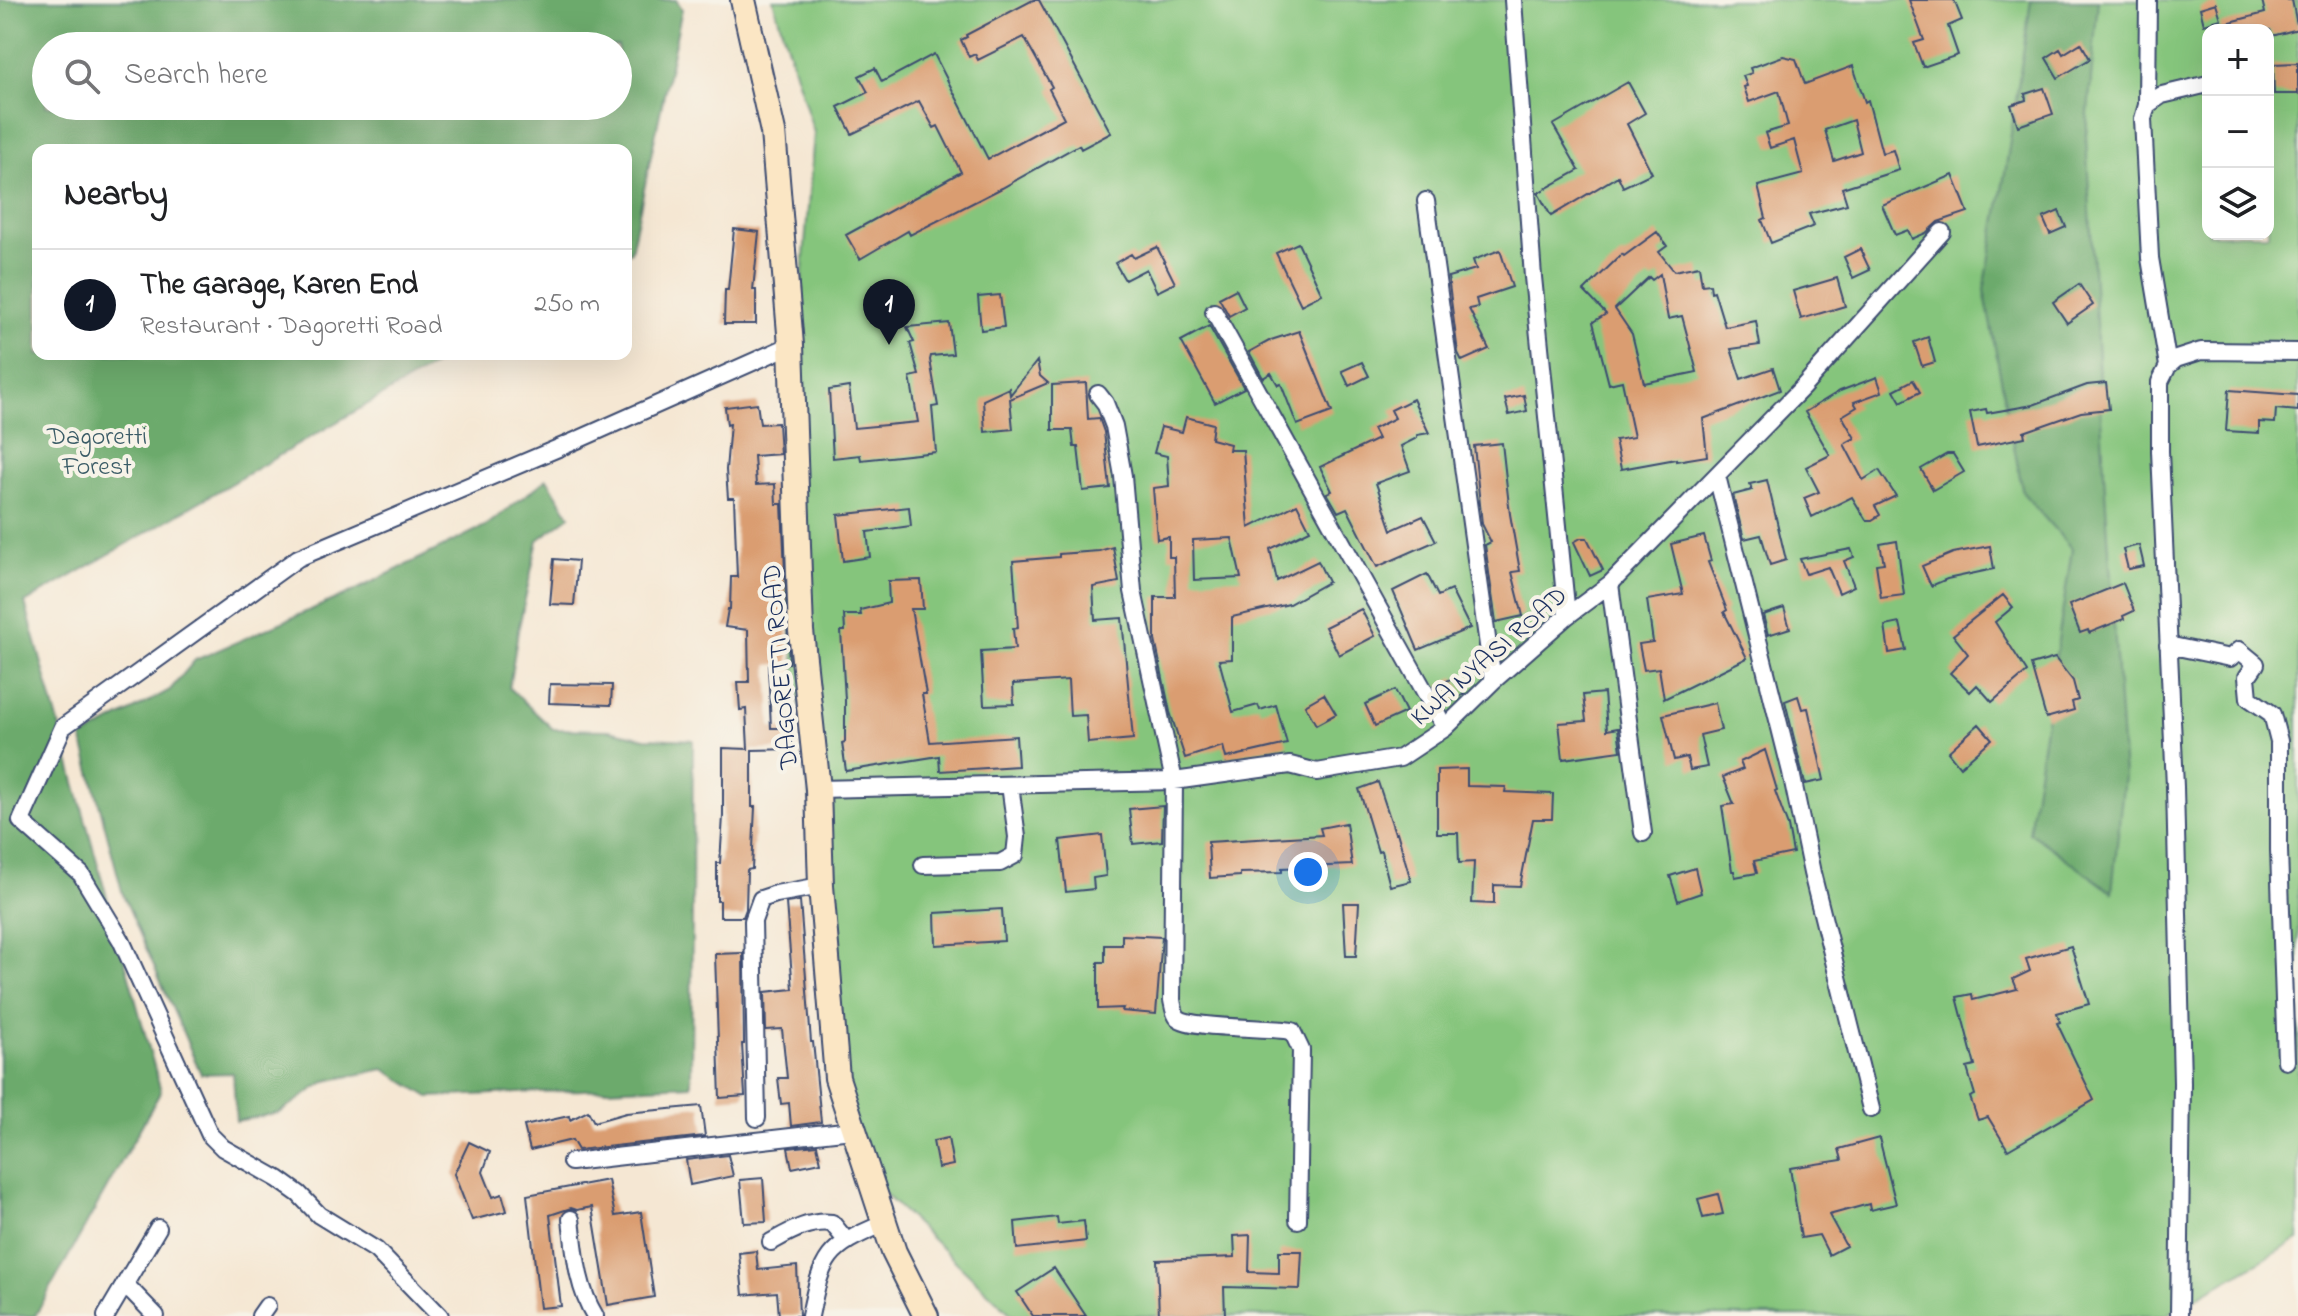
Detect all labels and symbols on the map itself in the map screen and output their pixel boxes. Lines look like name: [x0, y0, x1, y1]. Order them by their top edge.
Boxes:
pin: 1: [863, 279, 915, 345]
park label: Dagoretti Forest: [46, 419, 147, 487]
street label: DAGORETTI ROAD: [754, 563, 810, 772]
street label: KWA NYASI ROAD: [1403, 578, 1577, 736]
your location: [1288, 852, 1328, 892]

